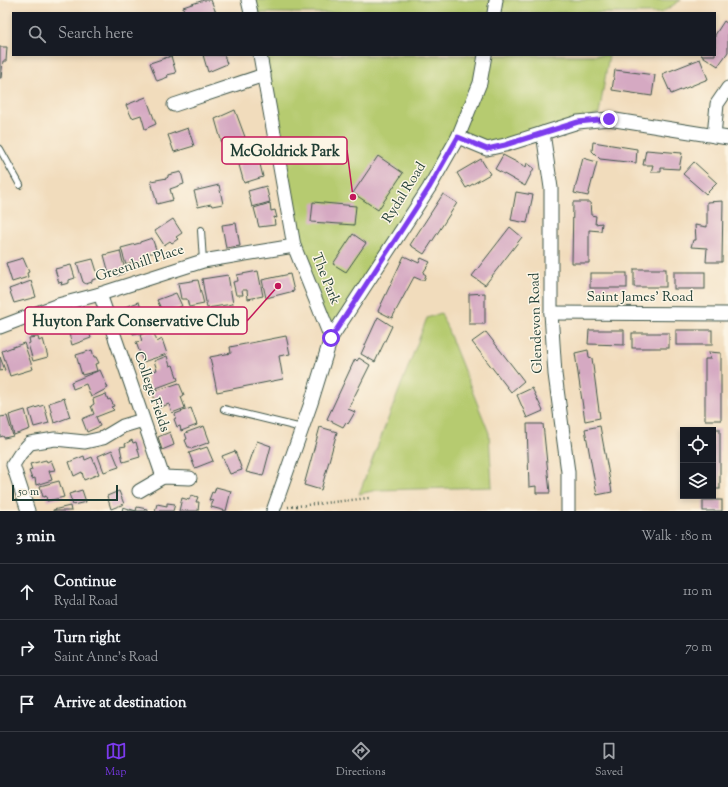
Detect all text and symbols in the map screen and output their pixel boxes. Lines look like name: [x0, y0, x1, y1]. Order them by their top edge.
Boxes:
search box: [12, 12, 716, 56]
icon: search: [26, 23, 48, 45]
text: Search here: [58, 24, 133, 45]
route end: [600, 110, 618, 128]
callout: McGoldrick Park: [222, 137, 347, 164]
text: McGoldrick Park: [230, 142, 341, 163]
street label: Rydal Road: [378, 158, 432, 227]
street label: Greenhill Place: [93, 240, 187, 288]
street label: The Park: [306, 250, 345, 308]
street label: Glendevon Road: [525, 272, 549, 374]
street label: Saint James' Road: [587, 288, 693, 308]
callout: Huyton Park Conservative Club: [25, 307, 247, 334]
text: Huyton Park Conservative Club: [33, 312, 239, 333]
route start: [322, 329, 340, 347]
street label: College Fields: [128, 349, 174, 435]
map controls: [680, 427, 716, 499]
button: locate: [680, 427, 716, 463]
button: layers: [680, 463, 716, 499]
scale bar: [12, 483, 118, 502]
text: 50 m: [18, 484, 39, 500]
text: 3 min: [16, 525, 55, 549]
text: Walk · 180 m: [641, 528, 712, 546]
text: Continue: [54, 572, 116, 593]
icon: ahead: [16, 581, 38, 603]
text: 110 m: [683, 583, 712, 601]
text: Rydal Road: [54, 593, 118, 611]
text: Turn right: [54, 628, 120, 649]
icon: right: [16, 637, 38, 659]
text: 70 m: [685, 639, 712, 657]
text: Saint Anne's Road: [54, 649, 158, 667]
icon: arrive: [16, 693, 38, 715]
text: Arrive at destination: [54, 693, 187, 714]
tab: Map: [105, 740, 127, 780]
tab: Directions: [336, 740, 386, 780]
tab: Saved: [595, 740, 623, 780]

